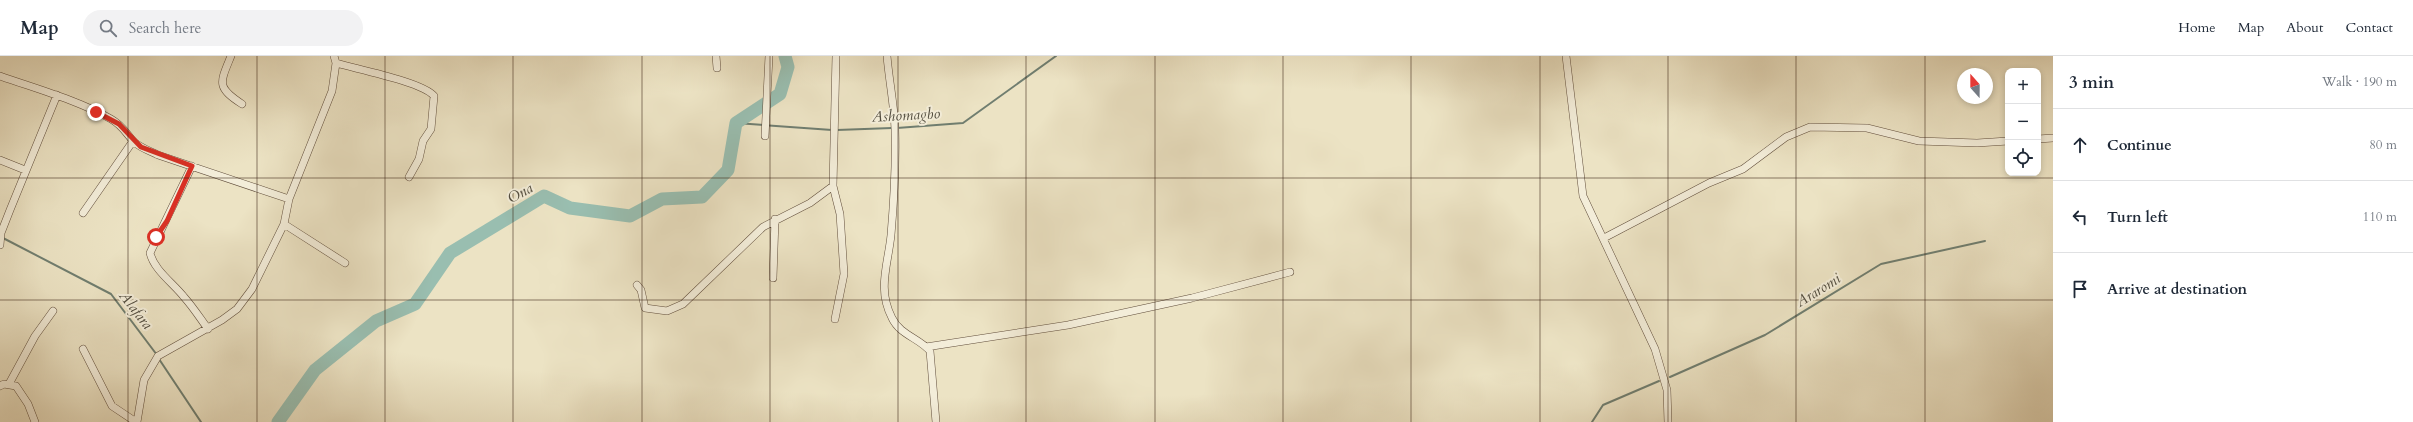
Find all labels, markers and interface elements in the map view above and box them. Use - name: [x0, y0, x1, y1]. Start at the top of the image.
- search box: [83, 10, 363, 46]
- text: Map: [20, 15, 59, 41]
- icon: search: [97, 17, 119, 39]
- text: Search here: [129, 18, 201, 38]
- text: Home: [2178, 18, 2216, 37]
- text: Map: [2238, 18, 2264, 37]
- text: About: [2286, 18, 2323, 37]
- text: Contact: [2345, 18, 2393, 37]
- north arrow: [1957, 68, 1993, 104]
- map controls: [2005, 68, 2041, 176]
- button: +: [2005, 68, 2041, 104]
- text: 3 min: [2069, 71, 2114, 94]
- text: Walk · 190 m: [2322, 73, 2397, 91]
- route end: [87, 103, 105, 121]
- water label: Ashomagbo: [870, 103, 941, 127]
- button: −: [2005, 104, 2041, 140]
- icon: ahead: [2069, 134, 2091, 156]
- text: Continue: [2107, 135, 2172, 155]
- text: 80 m: [2369, 136, 2397, 154]
- button: locate: [2005, 140, 2041, 176]
- water label: Ona: [504, 178, 536, 208]
- icon: left: [2069, 206, 2091, 228]
- text: Turn left: [2107, 207, 2168, 227]
- text: 110 m: [2363, 208, 2397, 226]
- route start: [147, 228, 165, 246]
- water label: Araromi: [1791, 268, 1845, 312]
- icon: arrive: [2069, 278, 2091, 300]
- text: Arrive at destination: [2107, 279, 2247, 299]
- water label: Alafara: [114, 286, 158, 334]

